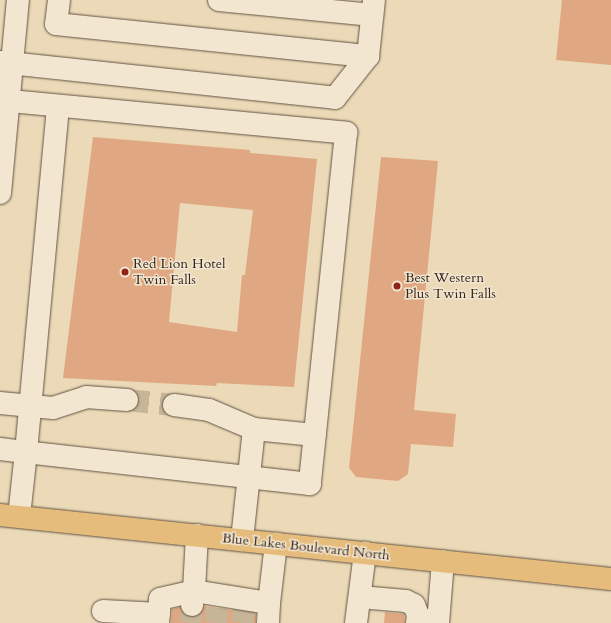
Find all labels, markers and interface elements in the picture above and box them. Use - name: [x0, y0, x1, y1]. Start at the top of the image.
- place label: Red Lion Hotel Twin Falls: [133, 256, 226, 288]
- marker: Red Lion Hotel Twin Falls: [120, 267, 130, 277]
- place label: Best Western Plus Twin Falls: [405, 270, 496, 302]
- marker: Best Western Plus Twin Falls: [392, 281, 402, 291]
- street label: Blue Lakes Boulevard North: [221, 530, 391, 564]

